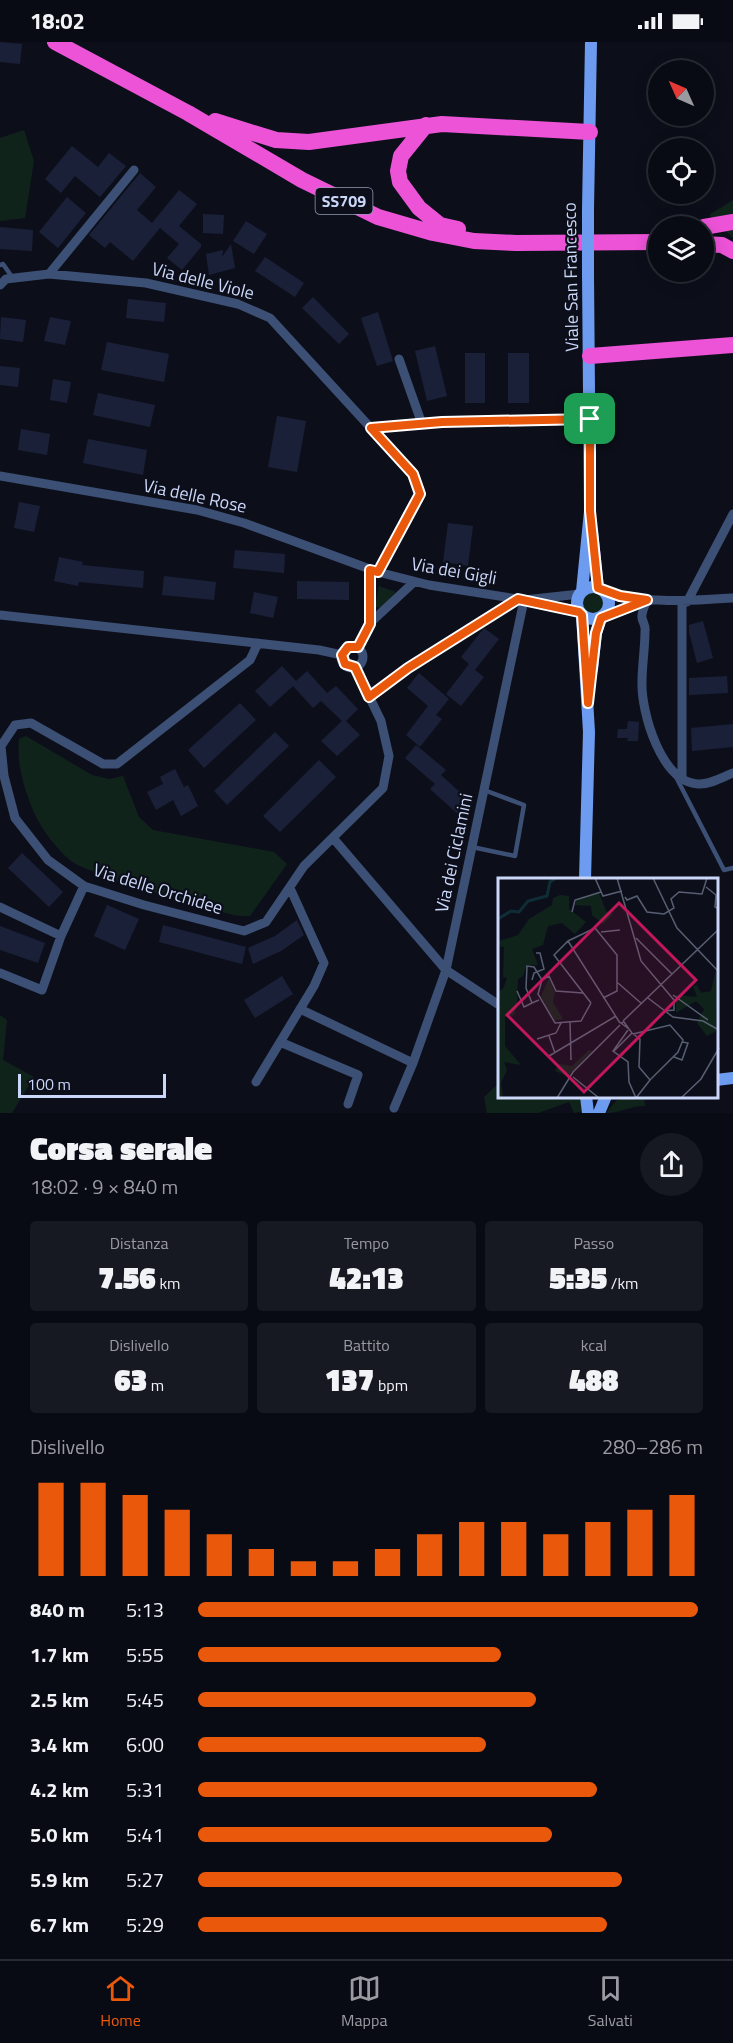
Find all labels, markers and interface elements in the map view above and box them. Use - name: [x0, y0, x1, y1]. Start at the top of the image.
- text: 18:02: [30, 4, 85, 38]
- north arrow: [648, 60, 714, 126]
- map controls: [648, 60, 714, 282]
- button: locate: [648, 138, 714, 204]
- road number: SS709: [316, 188, 372, 214]
- street label: Viale San Francesco: [556, 202, 585, 352]
- button: layers: [648, 216, 714, 282]
- street label: Via delle Viole: [149, 255, 257, 306]
- pin: [564, 393, 615, 444]
- icon: arrive: [573, 402, 606, 435]
- street label: Via delle Rose: [141, 471, 249, 520]
- street label: Via dei Gigli: [409, 550, 499, 591]
- street label: Via dei Ciclamini: [428, 791, 479, 915]
- street label: Via delle Orchidee: [90, 856, 226, 921]
- inset map: [498, 878, 718, 1098]
- scale bar: [18, 1071, 166, 1098]
- text: 100 m: [27, 1072, 71, 1096]
- text: Corsa serale: [30, 1123, 212, 1173]
- button: share: [640, 1133, 703, 1196]
- text: 18:02 · 9 × 840 m: [30, 1171, 178, 1202]
- text: Distanza: [110, 1231, 169, 1255]
- text: Tempo: [344, 1231, 389, 1255]
- text: Passo: [573, 1231, 614, 1255]
- text: 7.56: [98, 1255, 156, 1301]
- text: 42:13: [329, 1255, 404, 1301]
- text: 5:35: [549, 1255, 607, 1301]
- text: km: [156, 1271, 180, 1295]
- text: /km: [607, 1271, 638, 1295]
- text: Dislivello: [109, 1333, 169, 1357]
- text: Battito: [343, 1333, 390, 1357]
- text: kcal: [581, 1333, 607, 1357]
- text: 63: [114, 1357, 147, 1403]
- text: 137: [325, 1357, 374, 1403]
- text: 488: [569, 1357, 619, 1403]
- text: m: [147, 1373, 164, 1397]
- text: bpm: [374, 1373, 408, 1397]
- text: Dislivello: [30, 1431, 105, 1462]
- text: 280–286 m: [602, 1431, 703, 1462]
- text: 840 m: [30, 1594, 85, 1625]
- text: 5:13: [126, 1594, 164, 1625]
- text: 1.7 km: [30, 1639, 89, 1670]
- text: 5:55: [126, 1639, 164, 1670]
- text: 2.5 km: [30, 1684, 89, 1715]
- text: 5:45: [126, 1684, 164, 1715]
- text: 3.4 km: [30, 1729, 89, 1760]
- text: 6:00: [126, 1729, 164, 1760]
- text: 4.2 km: [30, 1774, 89, 1805]
- text: 5:31: [126, 1774, 164, 1805]
- text: 5.0 km: [30, 1819, 89, 1850]
- text: 5:41: [126, 1819, 164, 1850]
- text: 5.9 km: [30, 1864, 89, 1895]
- text: 5:27: [126, 1864, 164, 1895]
- text: 6.7 km: [30, 1909, 89, 1940]
- text: 5:29: [126, 1909, 164, 1940]
- tab: Home: [100, 1972, 141, 2032]
- tab: Mappa: [341, 1972, 387, 2032]
- tab: Salvati: [588, 1972, 633, 2032]

